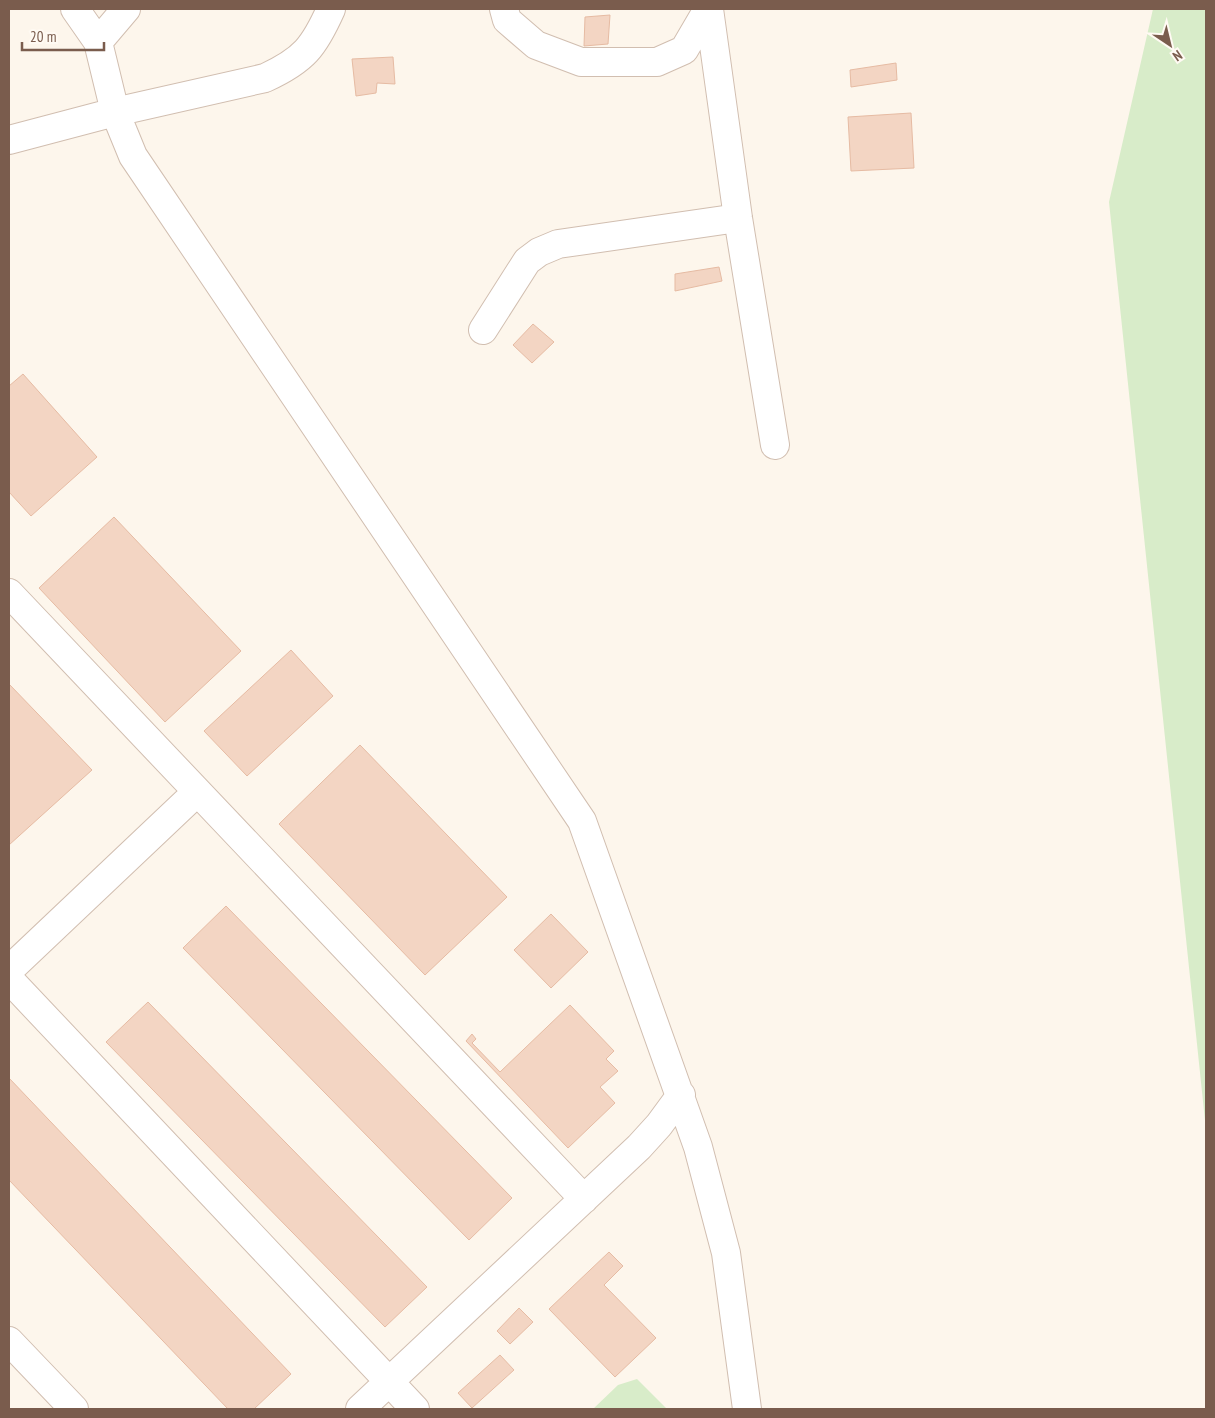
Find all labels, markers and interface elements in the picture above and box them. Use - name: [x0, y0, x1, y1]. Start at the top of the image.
- scale bar: [22, 20, 105, 52]
- north arrow: [1145, 20, 1195, 70]
- text: 20 m: [30, 27, 56, 46]
- text: N: [1169, 46, 1186, 65]

